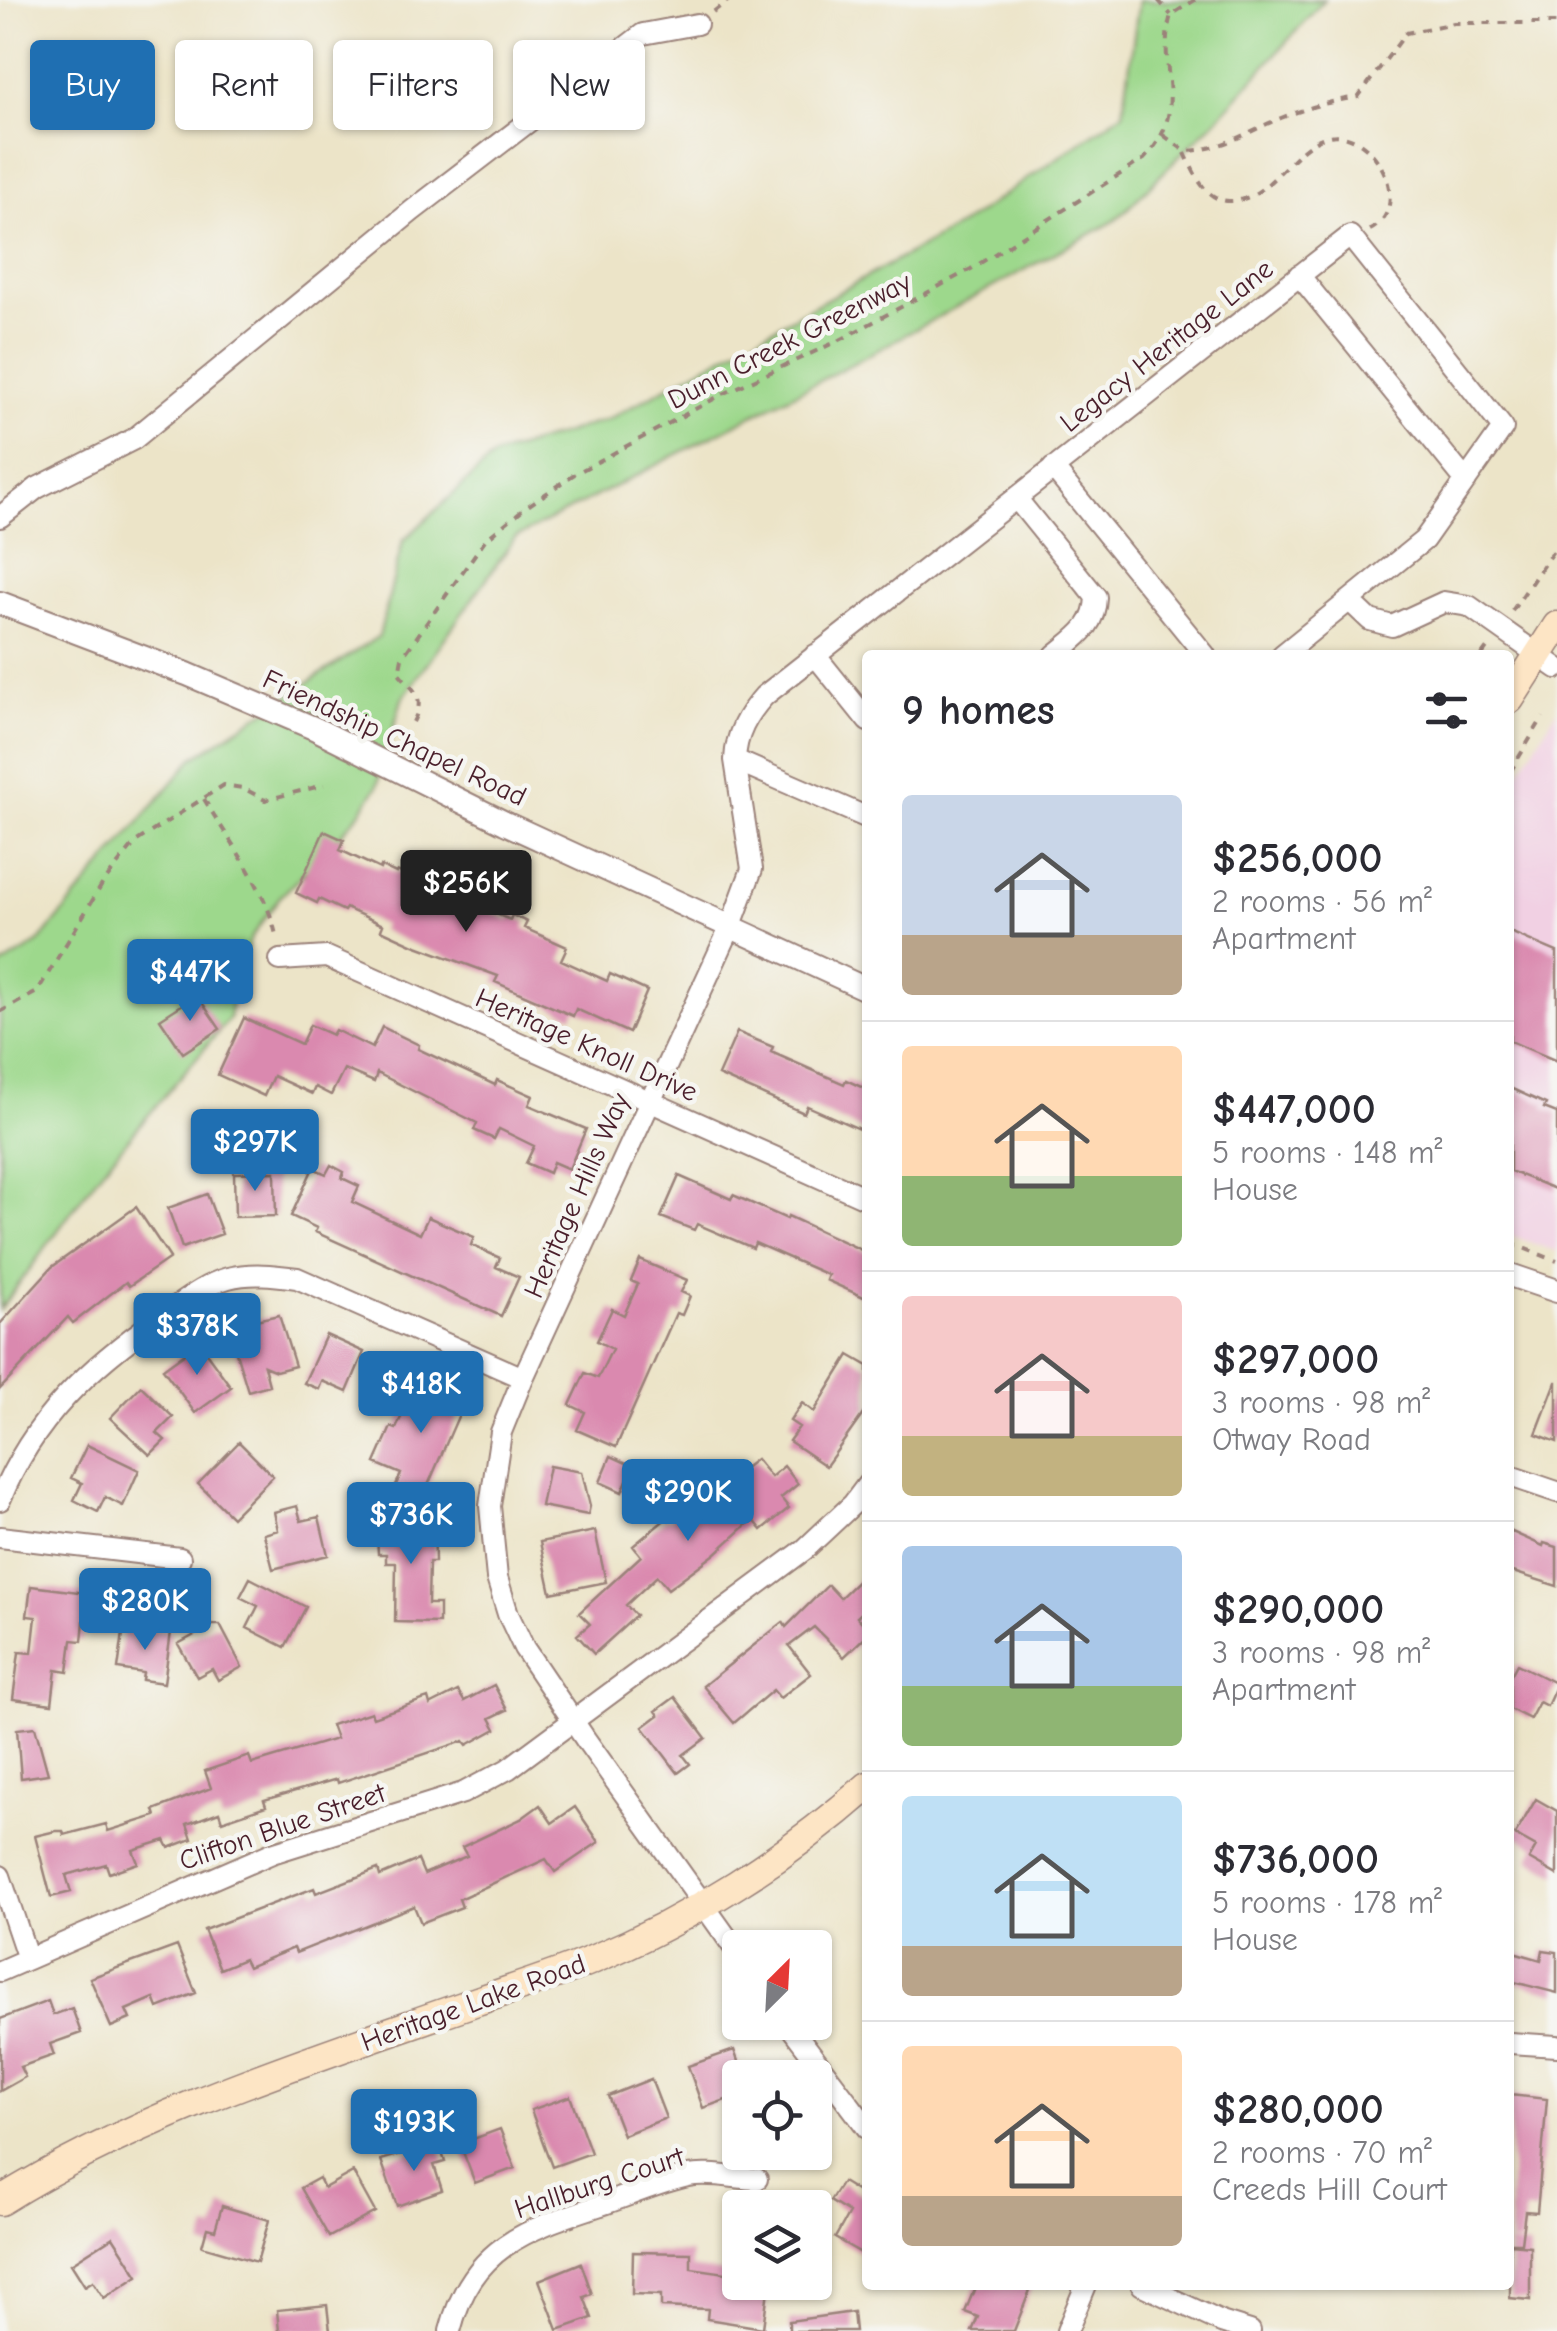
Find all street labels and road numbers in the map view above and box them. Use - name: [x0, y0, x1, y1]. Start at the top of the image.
- street label: Legacy Heritage Lane: [1054, 253, 1279, 439]
- street label: Dunn Creek Greenway: [663, 266, 917, 416]
- street label: Friendship Chapel Road: [258, 663, 531, 813]
- street label: Heritage Knoll Drive: [471, 982, 702, 1108]
- street label: Heritage Hills Way: [517, 1088, 637, 1303]
- street label: Clifton Blue Street: [175, 1776, 390, 1877]
- street label: Heritage Lake Road: [357, 1947, 590, 2058]
- street label: Hallburg Court: [511, 2140, 689, 2225]

